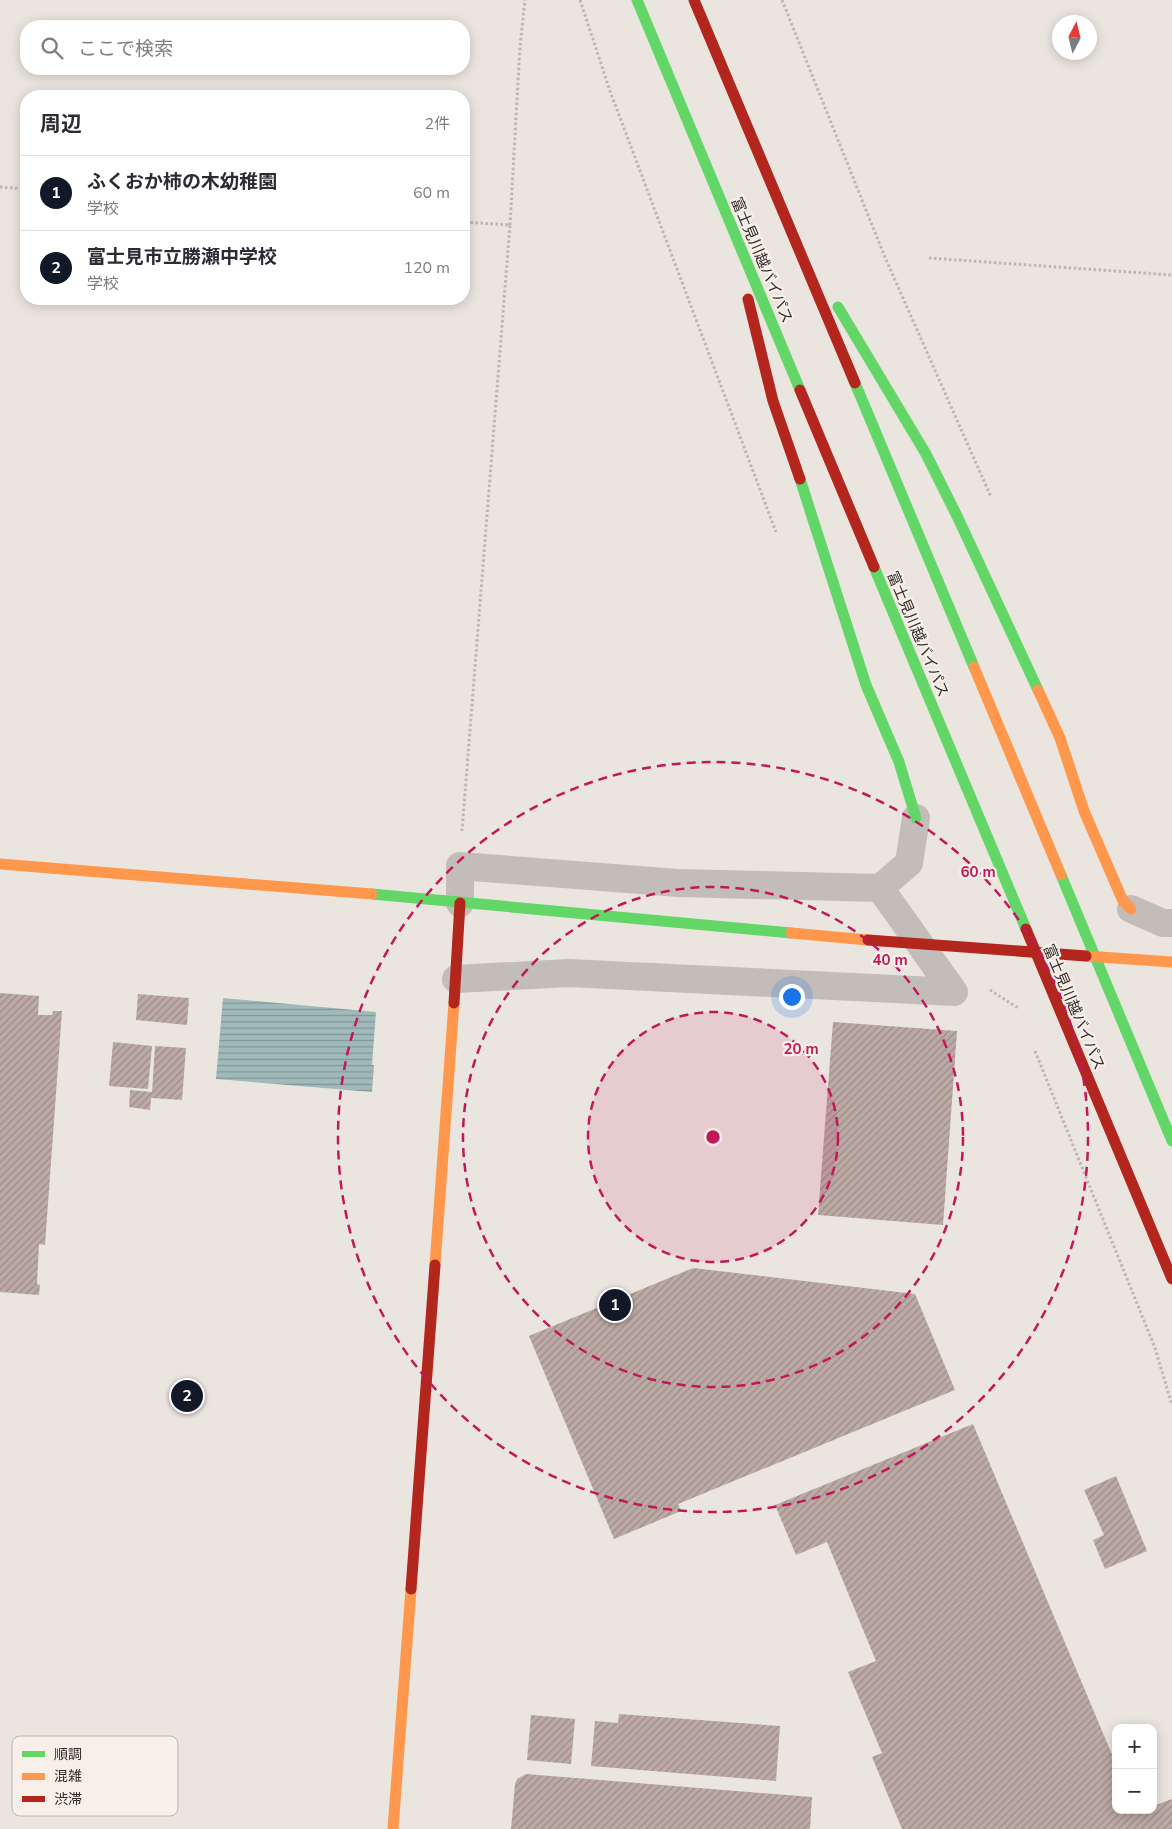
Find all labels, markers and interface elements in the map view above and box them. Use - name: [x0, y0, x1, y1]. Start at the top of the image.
- north arrow: [1052, 15, 1097, 60]
- search box: [20, 20, 470, 75]
- icon: search: [38, 34, 66, 62]
- text: ここで検索: [78, 36, 173, 62]
- text: 周辺: [40, 110, 82, 138]
- text: 2件: [424, 113, 450, 135]
- text: ふくおか柿の木幼稚園: [87, 169, 277, 195]
- text: 1: [51, 182, 61, 204]
- text: 60 m: [413, 182, 450, 204]
- street label: 富士見川越バイパス: [726, 194, 798, 326]
- text: 学校: [87, 198, 119, 220]
- text: 富士見市立勝瀬中学校: [87, 244, 277, 270]
- text: 2: [51, 257, 61, 279]
- text: 120 m: [403, 257, 450, 279]
- text: 学校: [87, 273, 119, 295]
- street label: 富士見川越バイパス: [882, 568, 954, 700]
- text: 60 m: [960, 862, 996, 882]
- street label: 富士見川越バイパス: [1038, 941, 1110, 1073]
- text: 40 m: [872, 950, 908, 970]
- your location: [779, 984, 805, 1010]
- text: 20 m: [783, 1039, 819, 1059]
- centre of rings: [704, 1128, 722, 1146]
- pin: 1: [599, 1286, 631, 1324]
- pin: 2: [171, 1377, 203, 1415]
- map controls: [1112, 1724, 1157, 1814]
- button: +: [1112, 1724, 1157, 1769]
- legend: [12, 1736, 178, 1816]
- text: 順調: [54, 1745, 82, 1764]
- text: 混雑: [54, 1767, 82, 1786]
- button: −: [1112, 1769, 1157, 1814]
- text: 渋滞: [54, 1790, 82, 1809]

